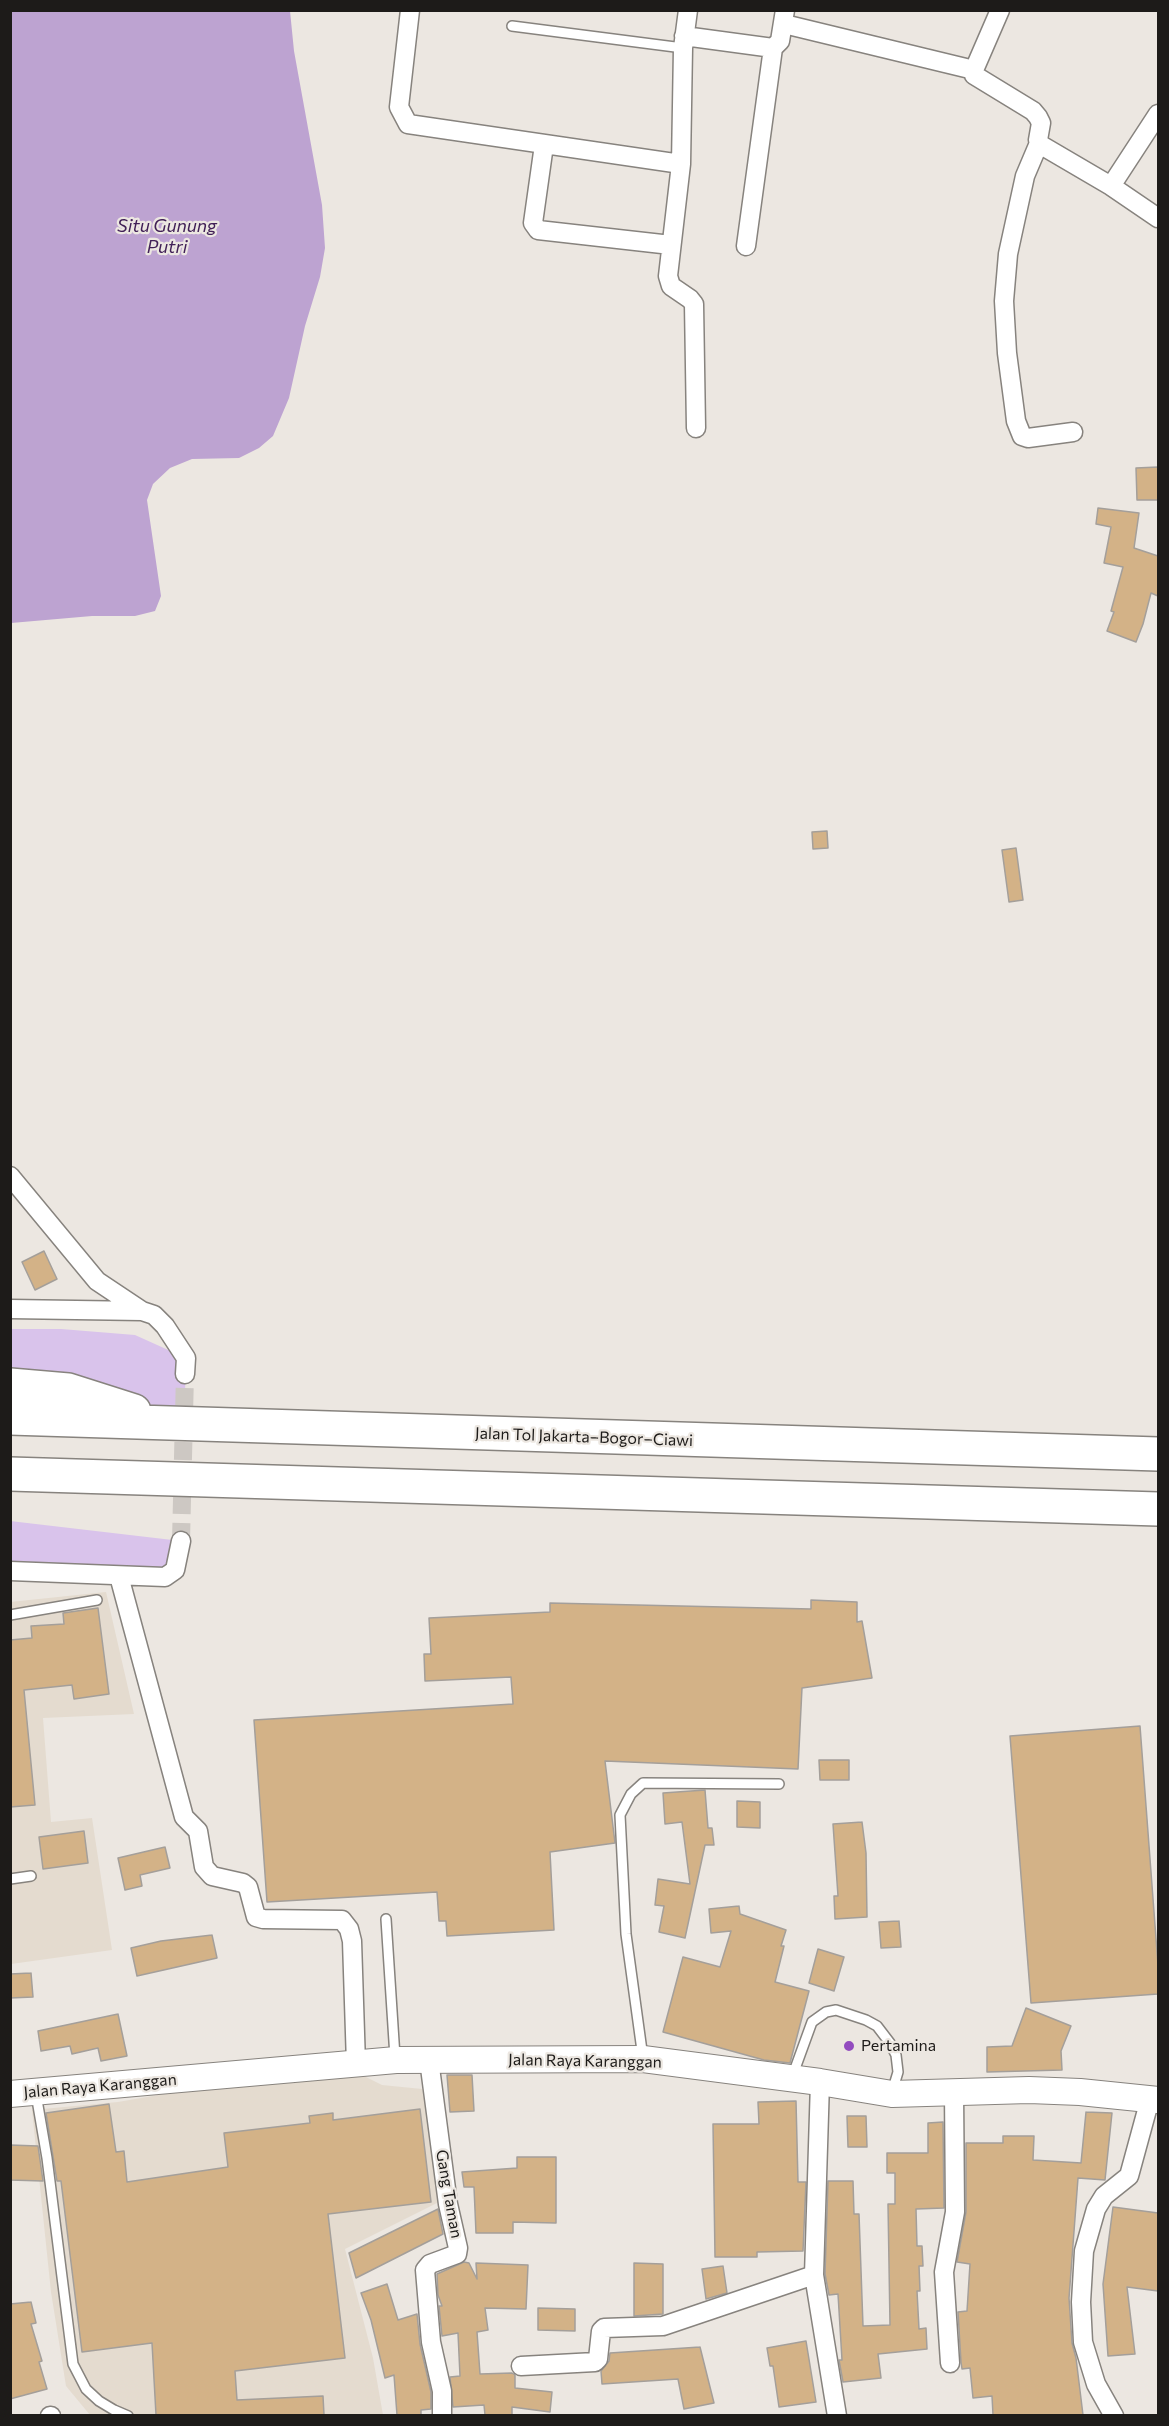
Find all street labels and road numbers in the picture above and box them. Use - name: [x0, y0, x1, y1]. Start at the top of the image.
- street label: Jalan Tol Jakarta–Bogor–Ciawi: [475, 1424, 693, 1450]
- street label: Jalan Raya Karanggan: [508, 2050, 662, 2072]
- street label: Jalan Raya Karanggan: [23, 2070, 177, 2102]
- street label: Gang Taman: [432, 2148, 466, 2240]

